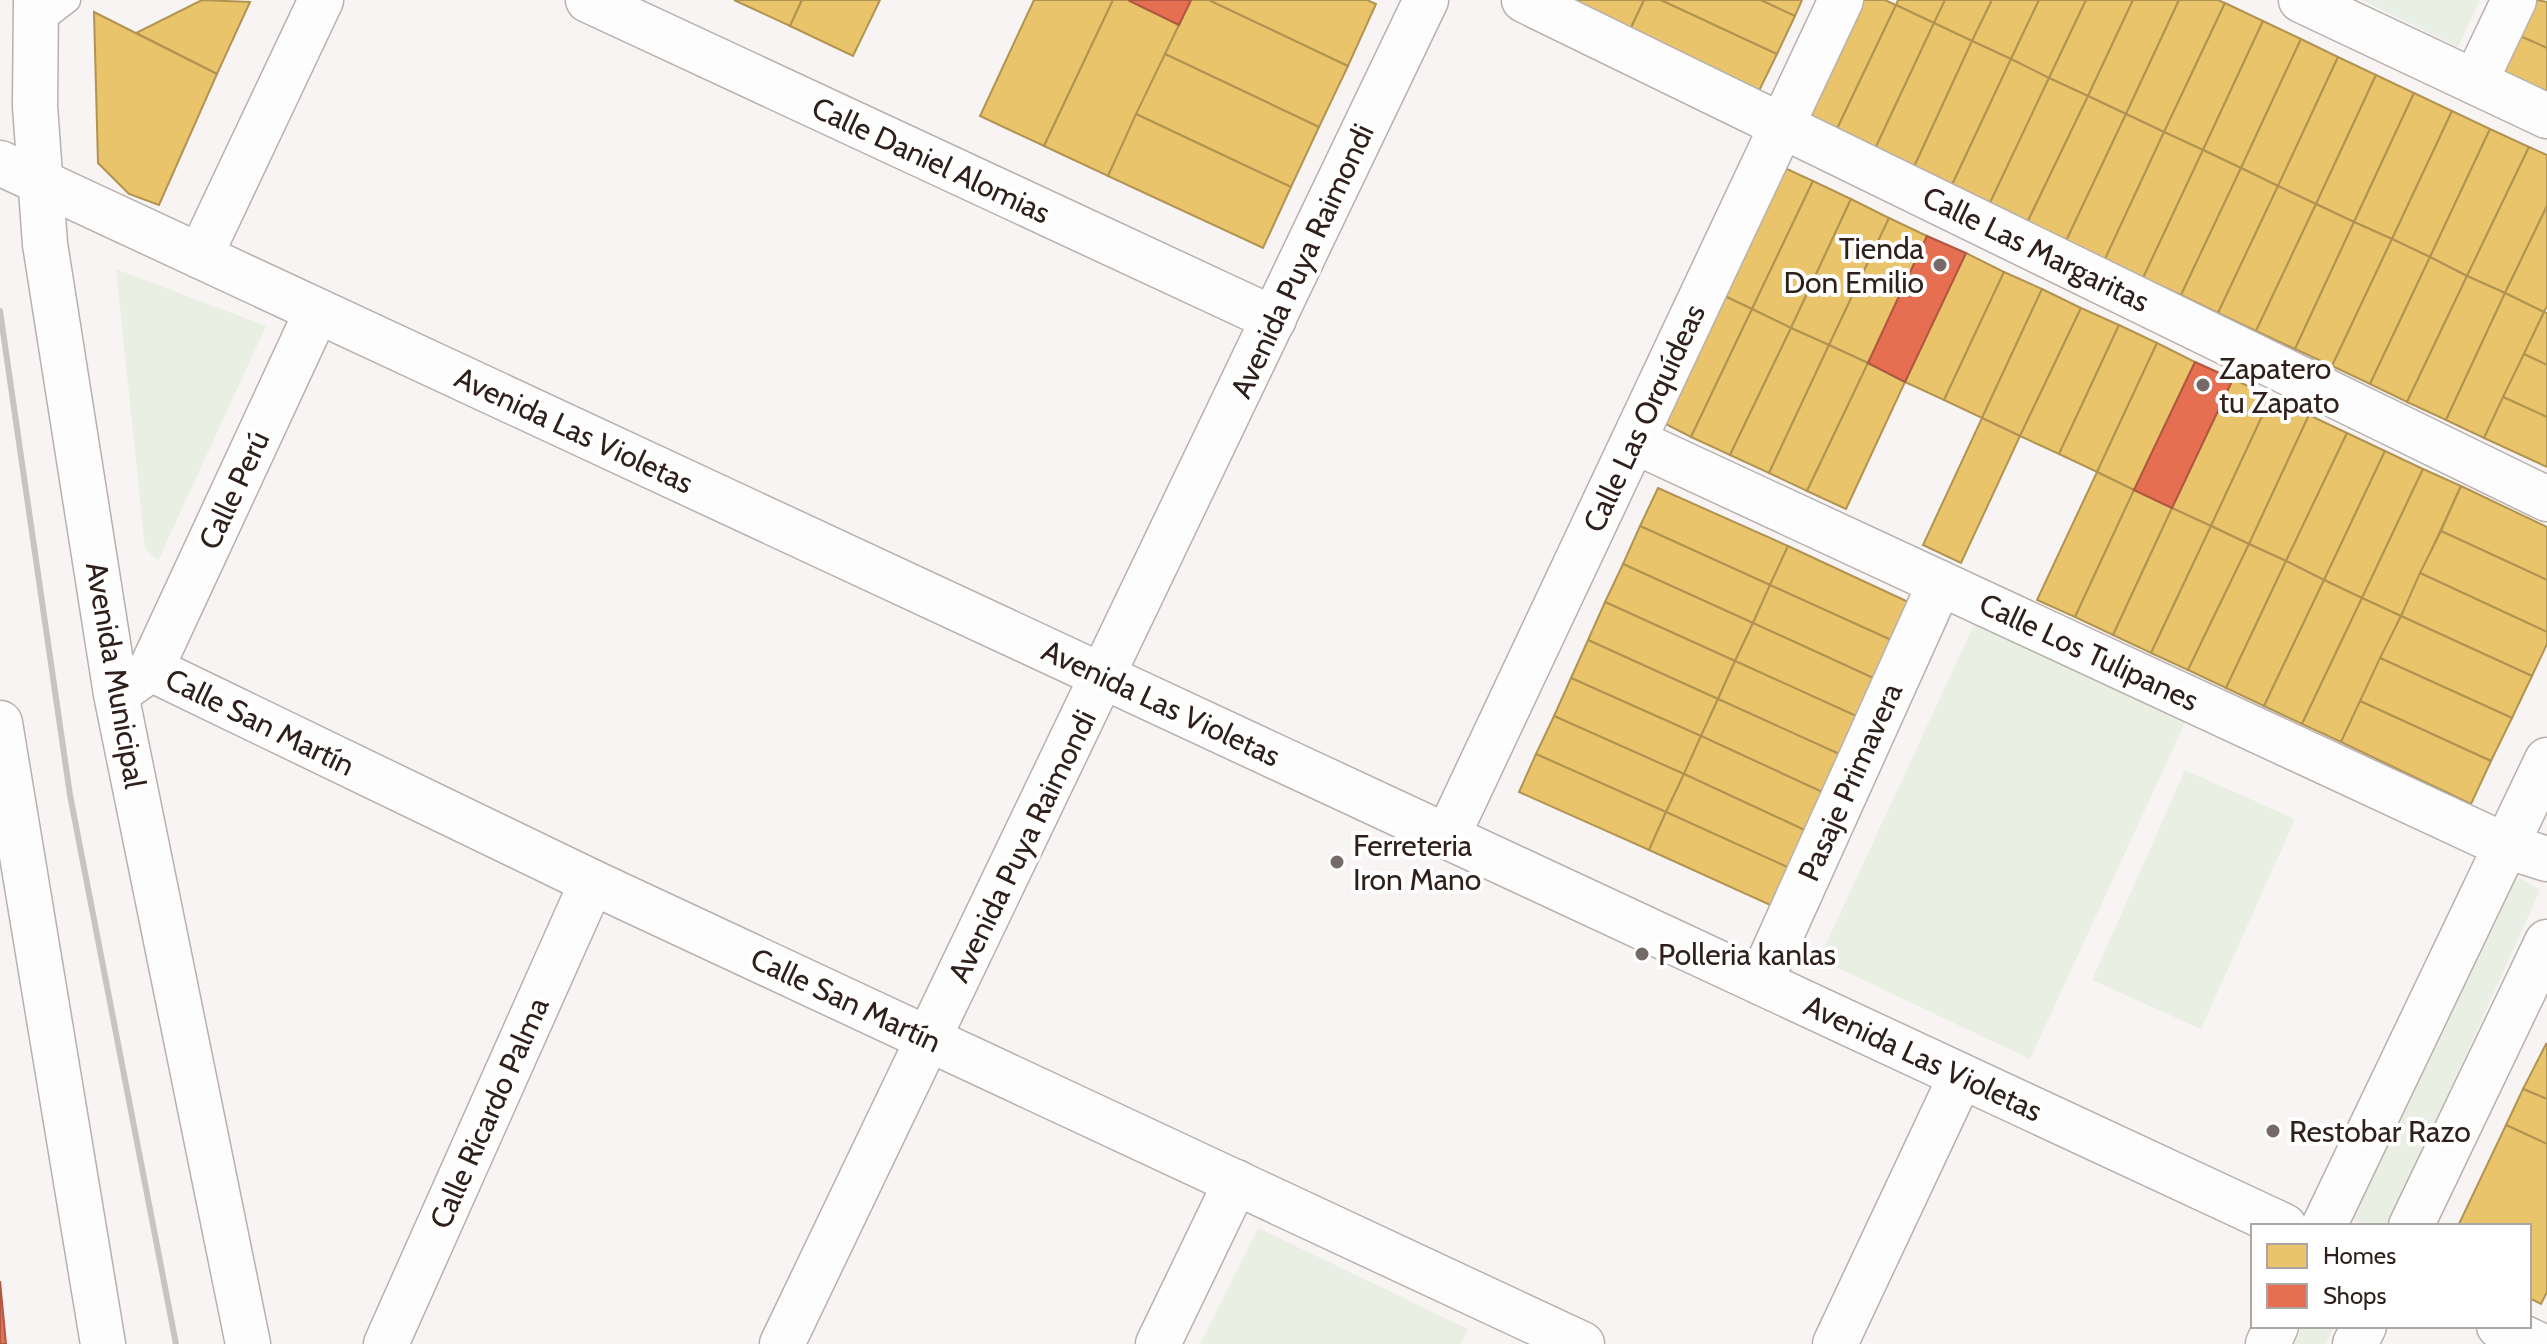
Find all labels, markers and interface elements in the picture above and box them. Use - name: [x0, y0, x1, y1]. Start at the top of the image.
- street label: Calle Daniel Alomias: [806, 89, 1056, 231]
- street label: Avenida Puya Raimondi: [1222, 118, 1382, 404]
- street label: Calle Las Margaritas: [1917, 178, 2155, 320]
- place label: Tienda Don Emilio: [1783, 230, 1925, 301]
- marker: Tienda Don Emilio: [1931, 256, 1949, 274]
- street label: Calle Las Orquídeas: [1575, 298, 1713, 538]
- place label: Zapatero tu Zapato: [2219, 350, 2339, 421]
- street label: Avenida Las Violetas: [449, 359, 699, 501]
- marker: Zapatero tu Zapato: [2194, 376, 2212, 394]
- street label: Calle Perú: [191, 425, 277, 555]
- street label: Avenida Municipal: [78, 559, 154, 791]
- street label: Calle Los Tulipanes: [1974, 585, 2204, 719]
- street label: Avenida Las Violetas: [1036, 632, 1286, 774]
- street label: Calle San Martín: [159, 660, 361, 784]
- street label: Pasaje Primavera: [1790, 677, 1910, 887]
- street label: Avenida Puya Raimondi: [940, 704, 1104, 988]
- place label: Ferreteria Iron Mano: [1353, 827, 1481, 898]
- marker: Ferreteria Iron Mano: [1328, 853, 1346, 871]
- place label: Polleria kanlas: [1658, 936, 1836, 973]
- street label: Calle San Martín: [745, 940, 947, 1060]
- marker: Polleria kanlas: [1633, 945, 1651, 963]
- street label: Avenida Las Violetas: [1798, 987, 2048, 1129]
- street label: Calle Ricardo Palma: [421, 991, 557, 1234]
- place label: Restobar Razo: [2289, 1113, 2471, 1150]
- marker: Restobar Razo: [2264, 1122, 2282, 1140]
- legend: [2251, 1224, 2531, 1328]
- text: Homes: [2323, 1241, 2396, 1270]
- text: Shops: [2323, 1281, 2386, 1310]

